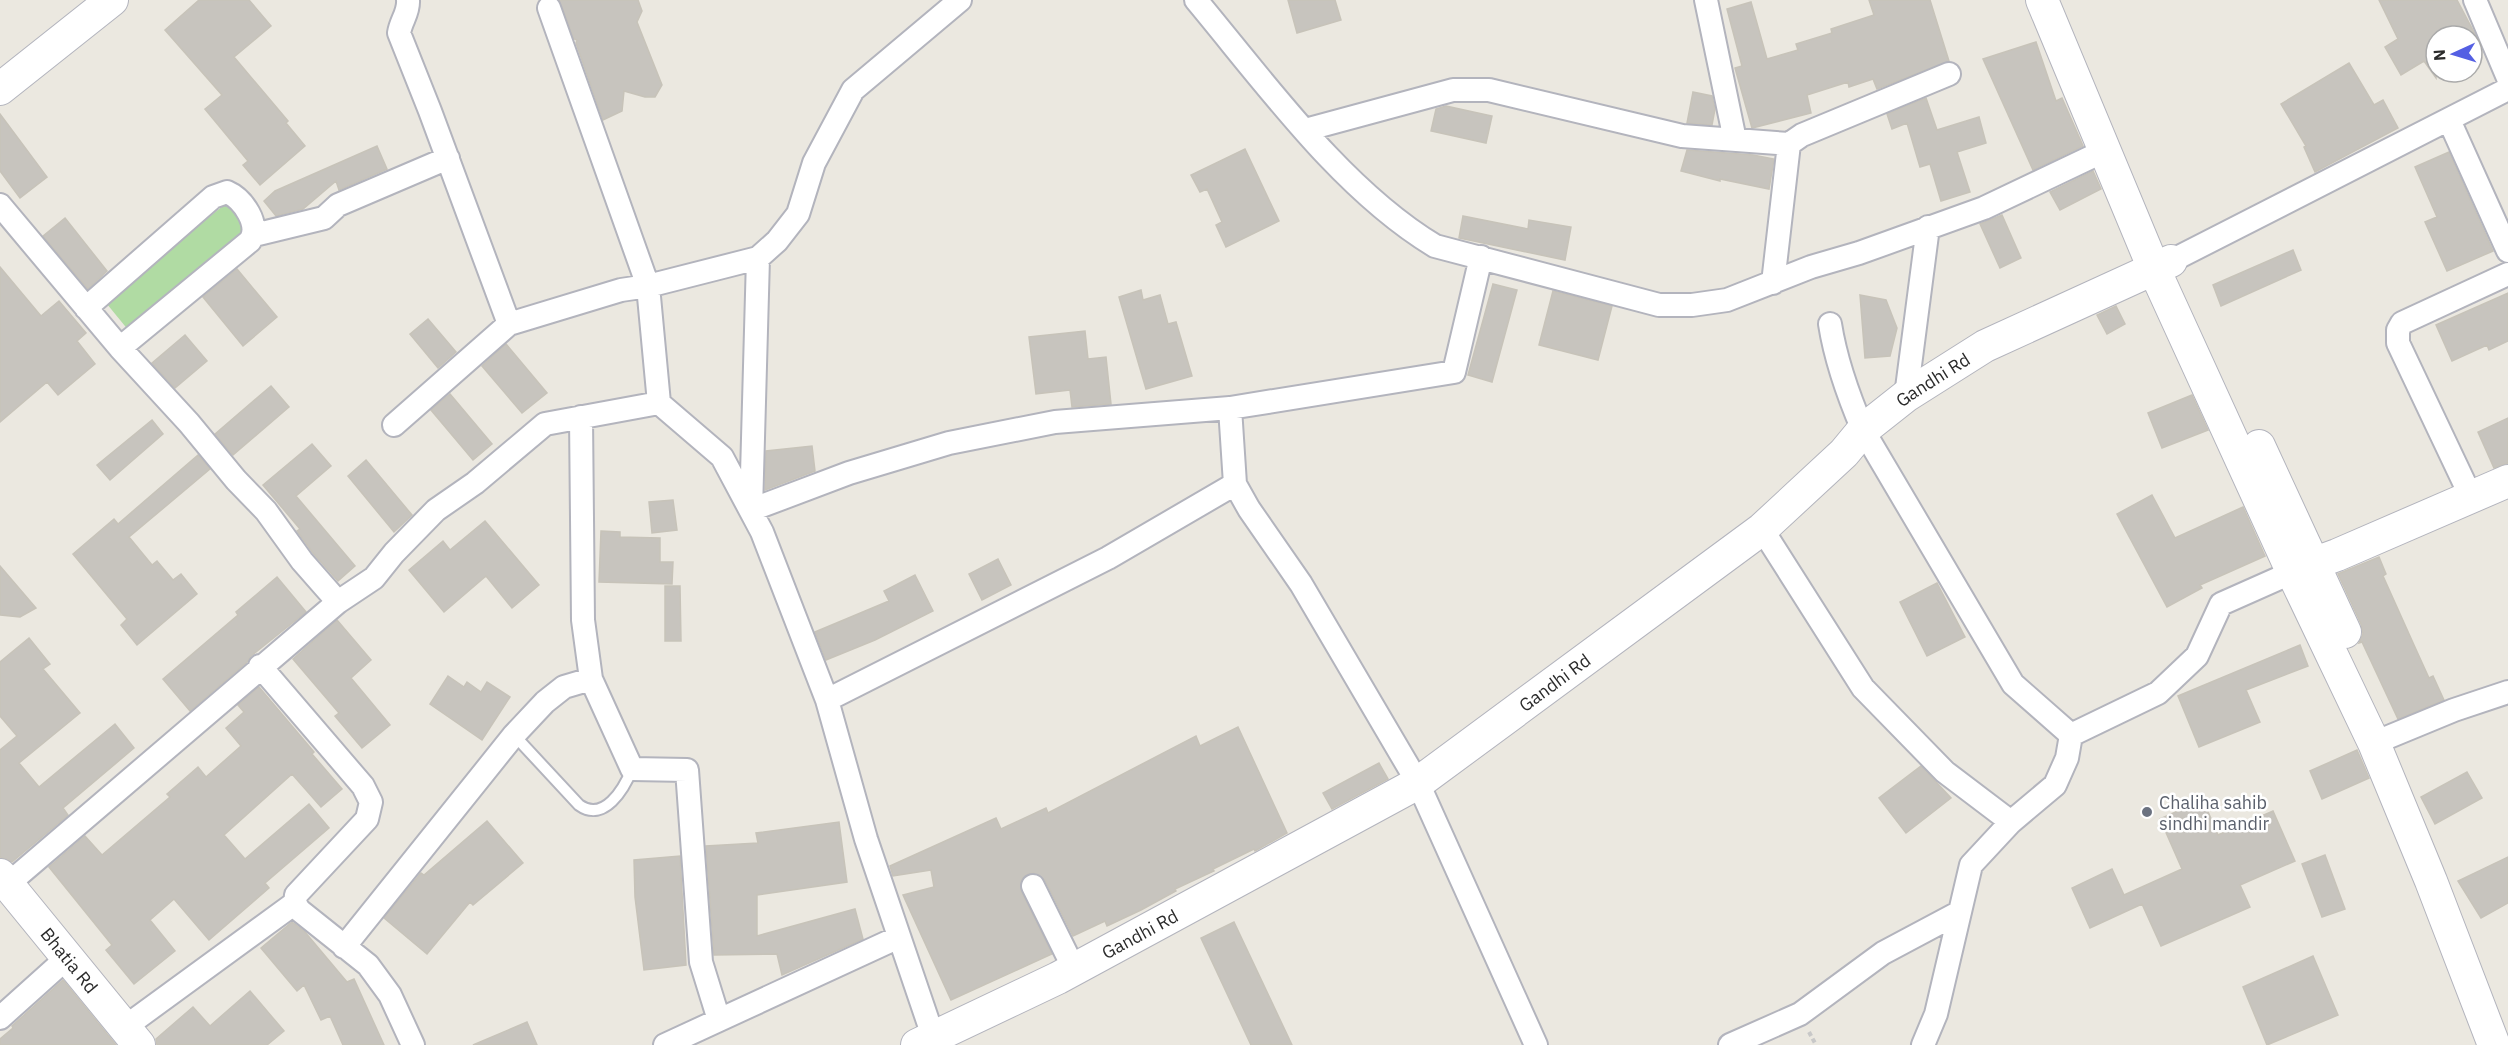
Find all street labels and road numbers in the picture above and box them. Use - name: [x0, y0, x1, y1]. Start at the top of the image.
- street label: Gandhi Rd: [1891, 347, 1974, 411]
- street label: Gandhi Rd: [1514, 648, 1595, 716]
- street label: Gandhi Rd: [1097, 904, 1182, 964]
- street label: Bhatia Rd: [36, 923, 103, 998]

